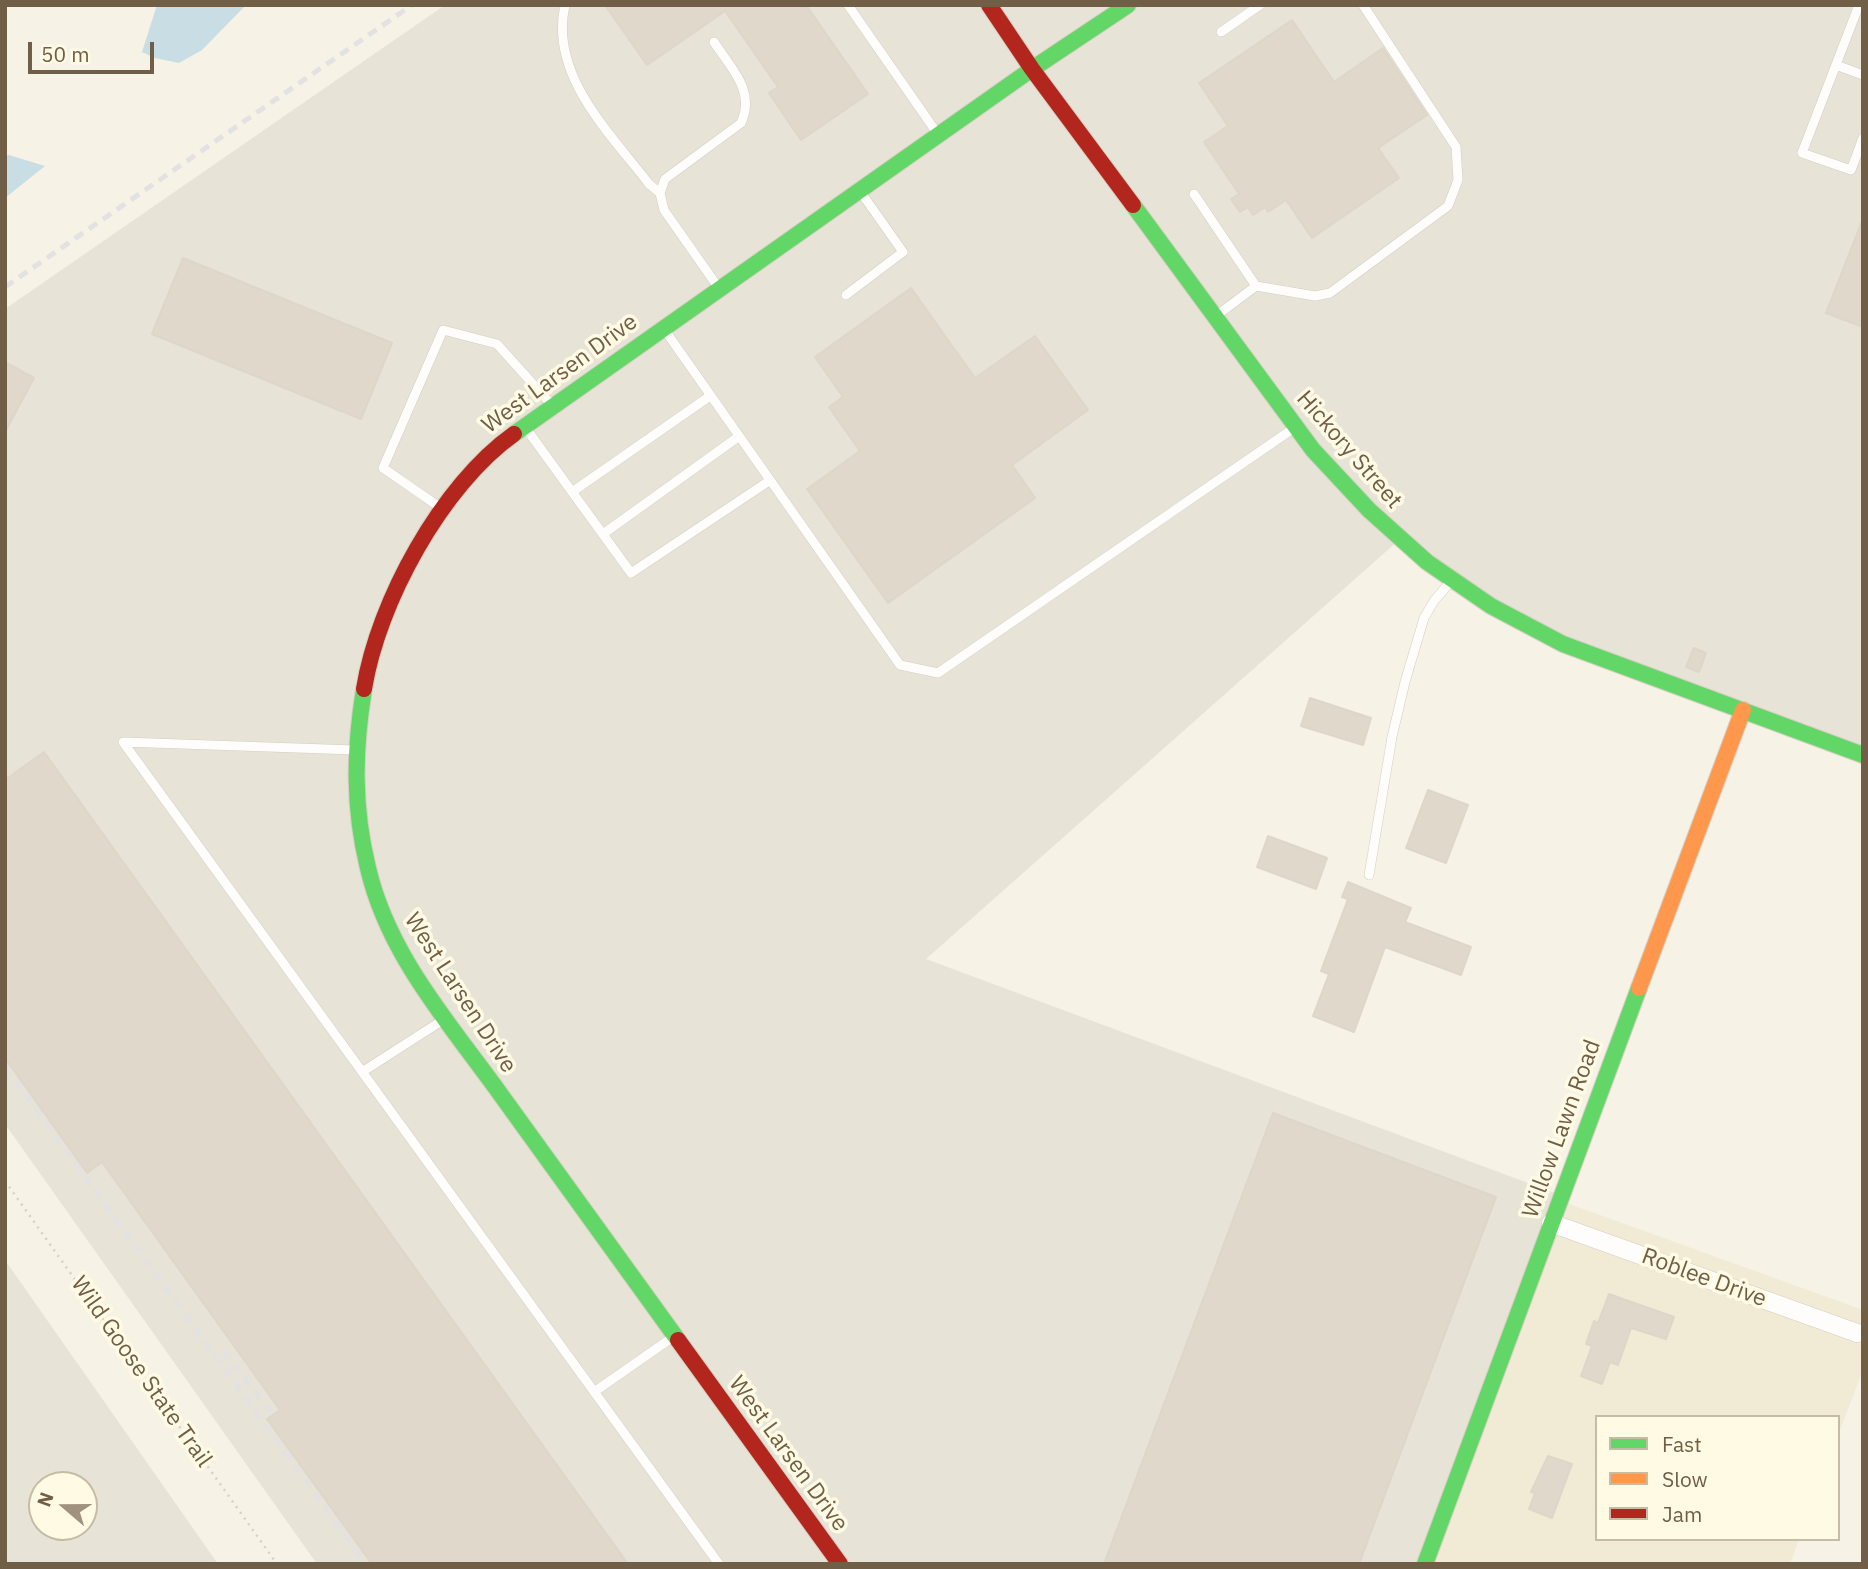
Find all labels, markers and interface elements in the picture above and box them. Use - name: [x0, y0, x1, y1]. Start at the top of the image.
- scale bar: [32, 28, 158, 72]
- text: 50 m: [41, 40, 90, 68]
- street label: West Larsen Drive: [477, 308, 643, 440]
- street label: Hickory Street: [1290, 386, 1408, 514]
- street label: West Larsen Drive: [398, 908, 522, 1078]
- street label: Willow Lawn Road: [1517, 1036, 1607, 1222]
- street label: Roblee Drive: [1638, 1243, 1770, 1313]
- street label: Wild Goose State Trail: [65, 1271, 217, 1473]
- street label: West Larsen Drive: [722, 1371, 854, 1537]
- legend: [1595, 1415, 1840, 1541]
- text: Fast: [1662, 1430, 1702, 1458]
- text: Slow: [1662, 1465, 1708, 1493]
- north arrow: [28, 1471, 98, 1541]
- text: N: [32, 1489, 59, 1510]
- text: Jam: [1662, 1500, 1702, 1528]

